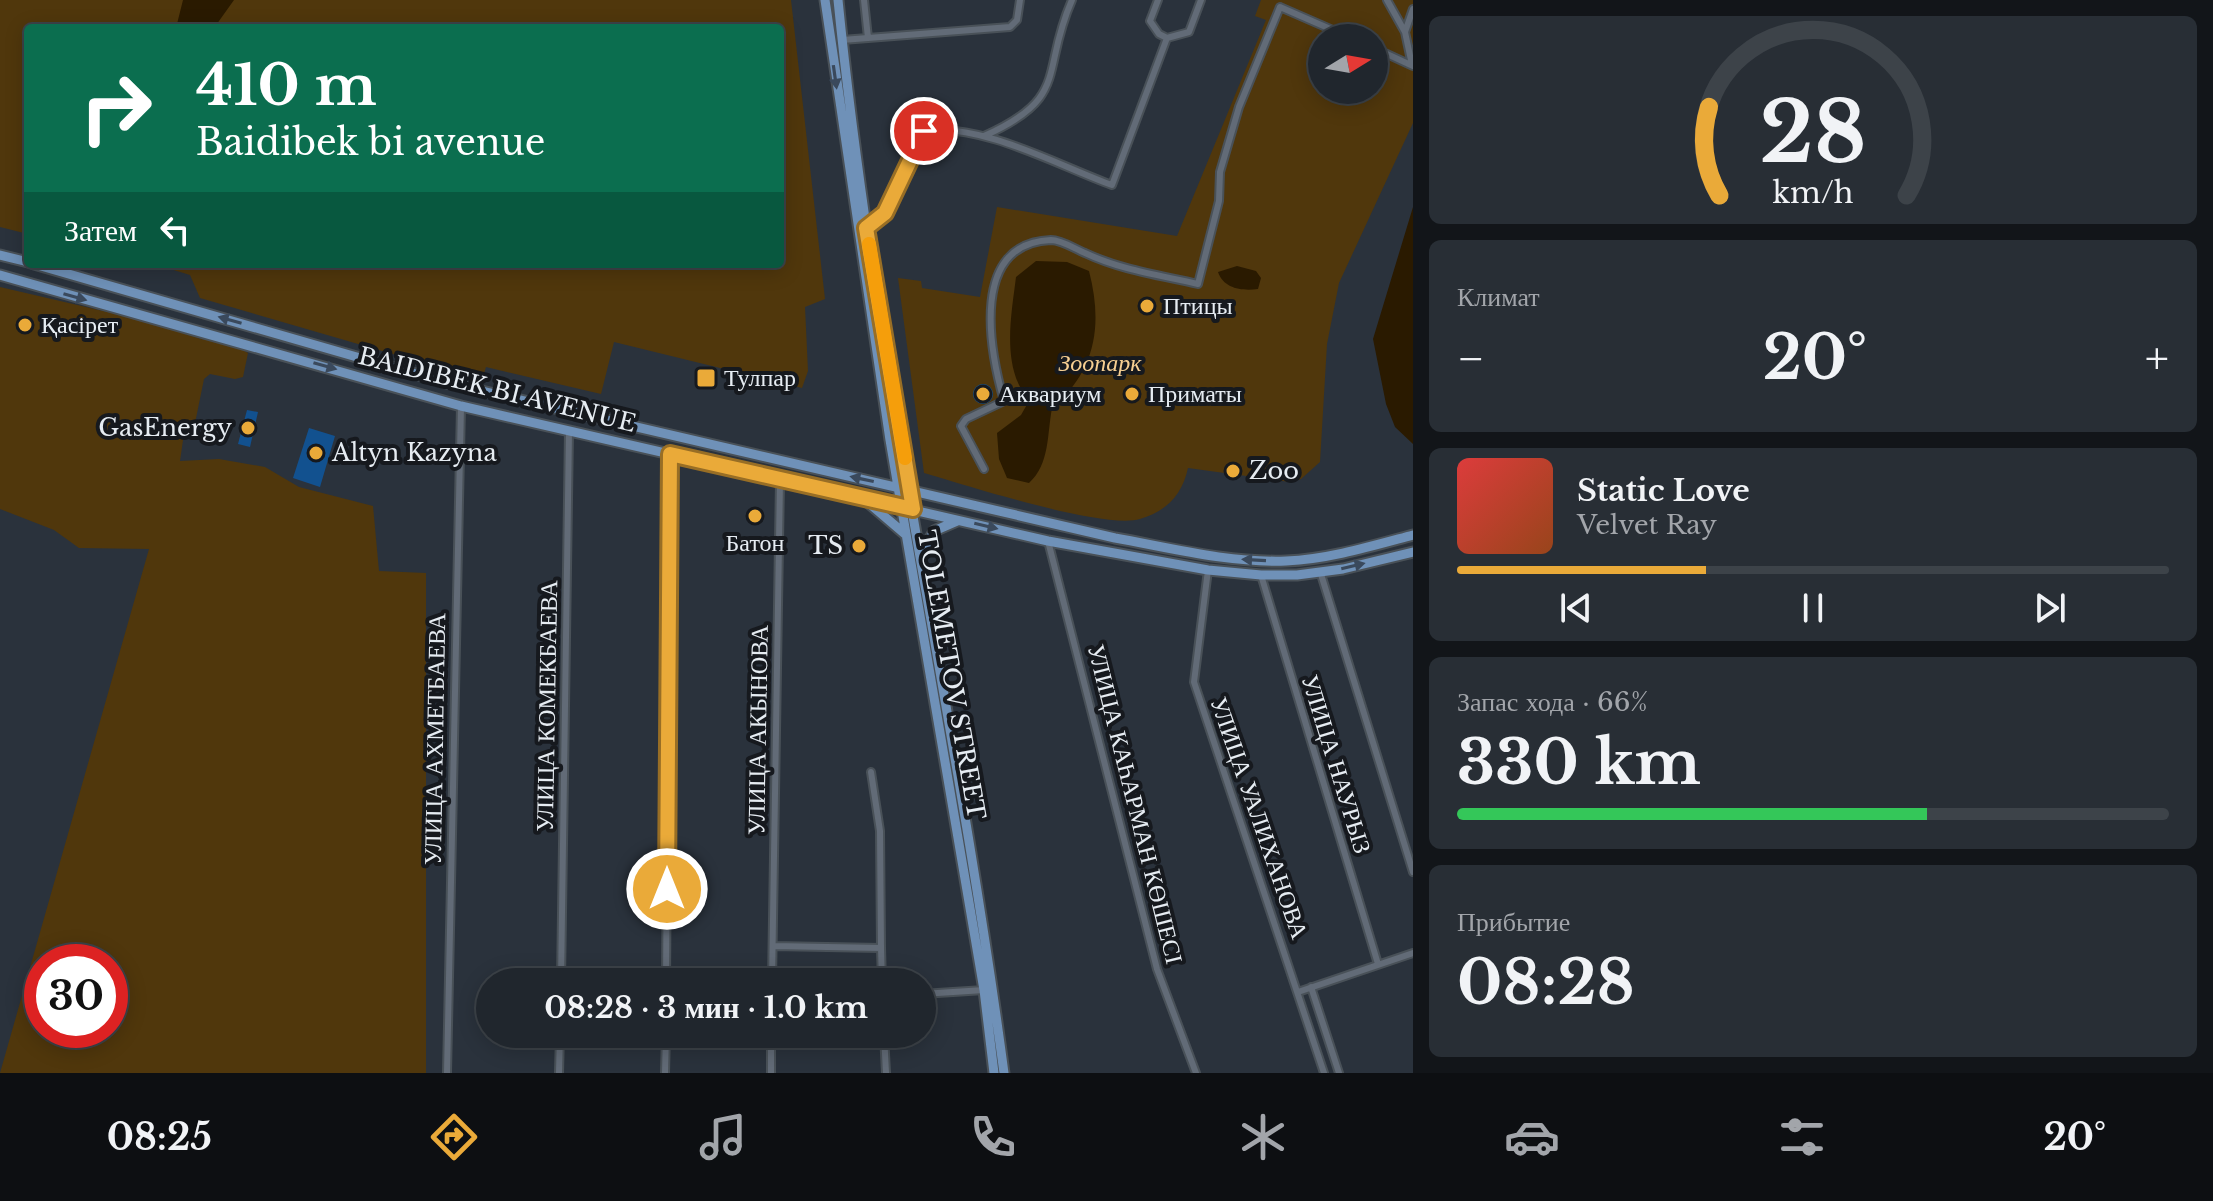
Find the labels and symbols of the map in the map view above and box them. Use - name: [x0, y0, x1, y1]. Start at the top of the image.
- north arrow: [1308, 24, 1388, 104]
- one-way arrow: [829, 65, 842, 90]
- pin: [890, 97, 958, 165]
- one-way arrow: [63, 291, 87, 304]
- place label: Птицы: [1163, 291, 1233, 320]
- marker: Птицы: [1138, 297, 1156, 315]
- place label: Қасірет: [41, 310, 119, 339]
- one-way arrow: [218, 313, 242, 326]
- marker: Қасірет: [16, 316, 34, 334]
- street label: BAIDIBEK BI AVENUE: [355, 341, 639, 438]
- park label: Зоопарк: [1058, 348, 1142, 377]
- one-way arrow: [314, 360, 338, 373]
- place label: Тулпар: [724, 363, 796, 392]
- marker: Тулпар: [695, 367, 717, 389]
- place label: Аквариум: [999, 379, 1101, 408]
- place label: Приматы: [1148, 379, 1242, 408]
- marker: Аквариум: [974, 385, 992, 403]
- marker: Приматы: [1123, 385, 1141, 403]
- place label: GasEnergy: [98, 413, 233, 442]
- marker: GasEnergy: [239, 419, 257, 437]
- place label: Altyn Kazyna: [331, 438, 497, 467]
- marker: Altyn Kazyna: [307, 444, 325, 462]
- place label: Zoo: [1249, 456, 1299, 485]
- marker: Zoo: [1224, 462, 1242, 480]
- one-way arrow: [850, 472, 875, 485]
- marker: Батон: [746, 507, 764, 525]
- one-way arrow: [974, 521, 999, 533]
- place label: Батон: [726, 528, 785, 557]
- street label: TOLEMETOV STREET: [912, 528, 991, 822]
- place label: TS: [808, 531, 843, 560]
- marker: TS: [850, 537, 868, 555]
- one-way arrow: [1241, 553, 1266, 566]
- one-way arrow: [1340, 559, 1365, 572]
- street label: УЛИЦА КОМЕКБАЕВА: [530, 579, 563, 832]
- street label: УЛИЦА АХМЕТБАЕВА: [418, 612, 451, 865]
- street label: УЛИЦА АКЫНОВА: [741, 624, 774, 835]
- street label: УЛИЦА КАҺАРМАН КӨШЕСІ: [1082, 641, 1189, 967]
- street label: УЛИЦА НАУРЫЗ: [1296, 671, 1377, 857]
- street label: УЛИЦА УАЛИХАНОВА: [1204, 693, 1315, 943]
- position arrow: [625, 847, 709, 931]
- speed limit sign: 30: [24, 944, 128, 1048]

